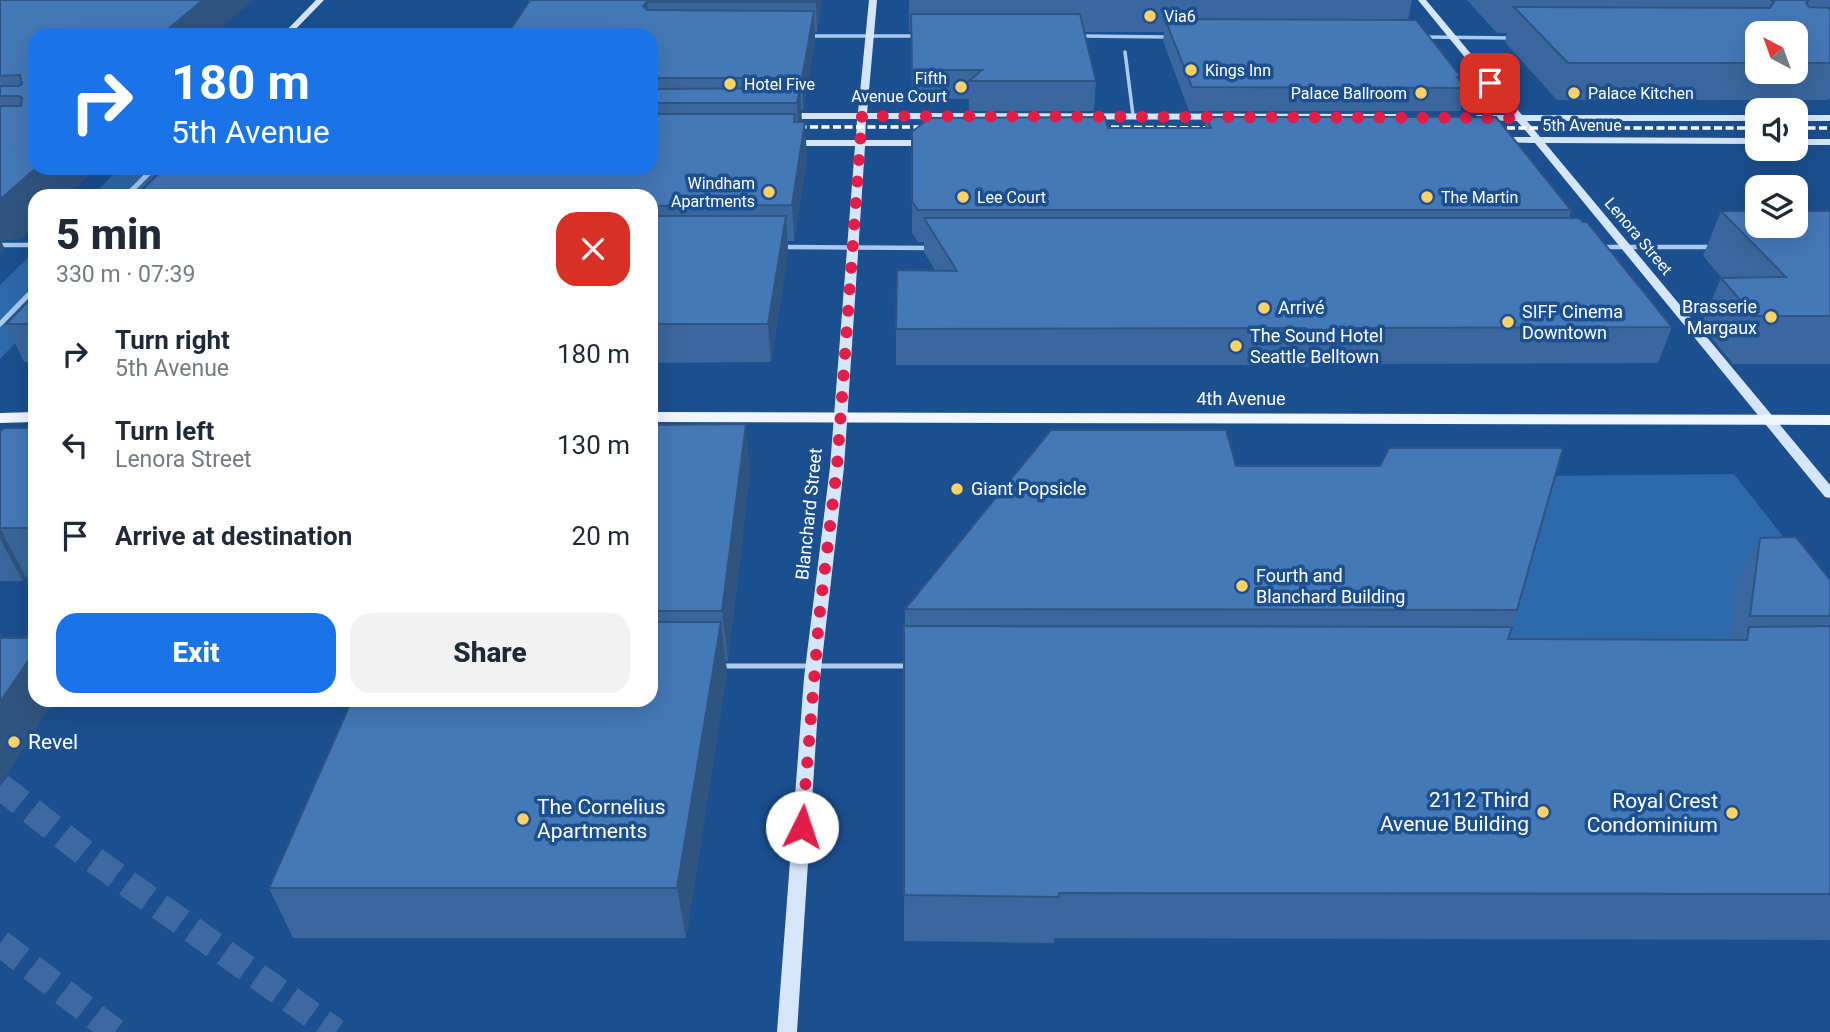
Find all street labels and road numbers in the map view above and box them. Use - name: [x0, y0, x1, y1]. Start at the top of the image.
- street label: 5th Avenue: [1542, 116, 1622, 135]
- street label: Lenora Street: [1601, 194, 1676, 279]
- street label: 4th Avenue: [1196, 388, 1286, 409]
- street label: Blanchard Street: [791, 447, 826, 581]

